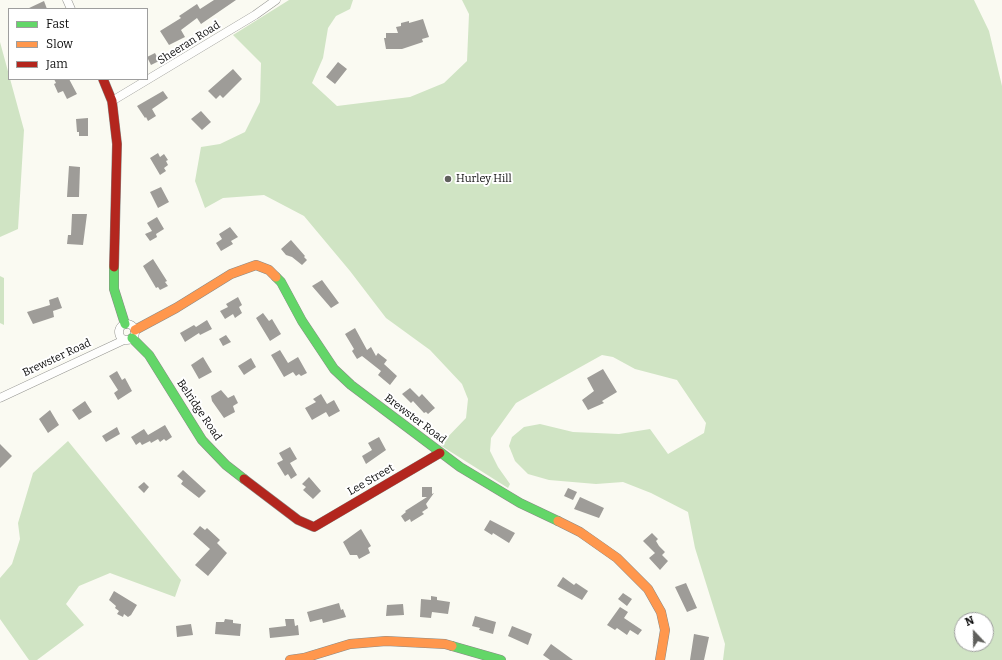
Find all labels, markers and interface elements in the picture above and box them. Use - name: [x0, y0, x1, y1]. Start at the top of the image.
- legend: [8, 8, 148, 80]
- text: Fast: [46, 17, 69, 31]
- street label: Sheeran Road: [155, 19, 223, 67]
- text: Slow: [46, 37, 73, 51]
- text: Jam: [46, 57, 68, 71]
- place label: Hurley Hill: [456, 172, 512, 186]
- marker: Hurley Hill: [443, 174, 453, 184]
- street label: Brewster Road: [21, 336, 93, 380]
- street label: Belridge Road: [174, 377, 224, 443]
- street label: Brewster Road: [382, 392, 448, 446]
- street label: Lee Street: [346, 461, 396, 499]
- north arrow: [954, 612, 994, 652]
- text: N: [963, 614, 976, 629]

